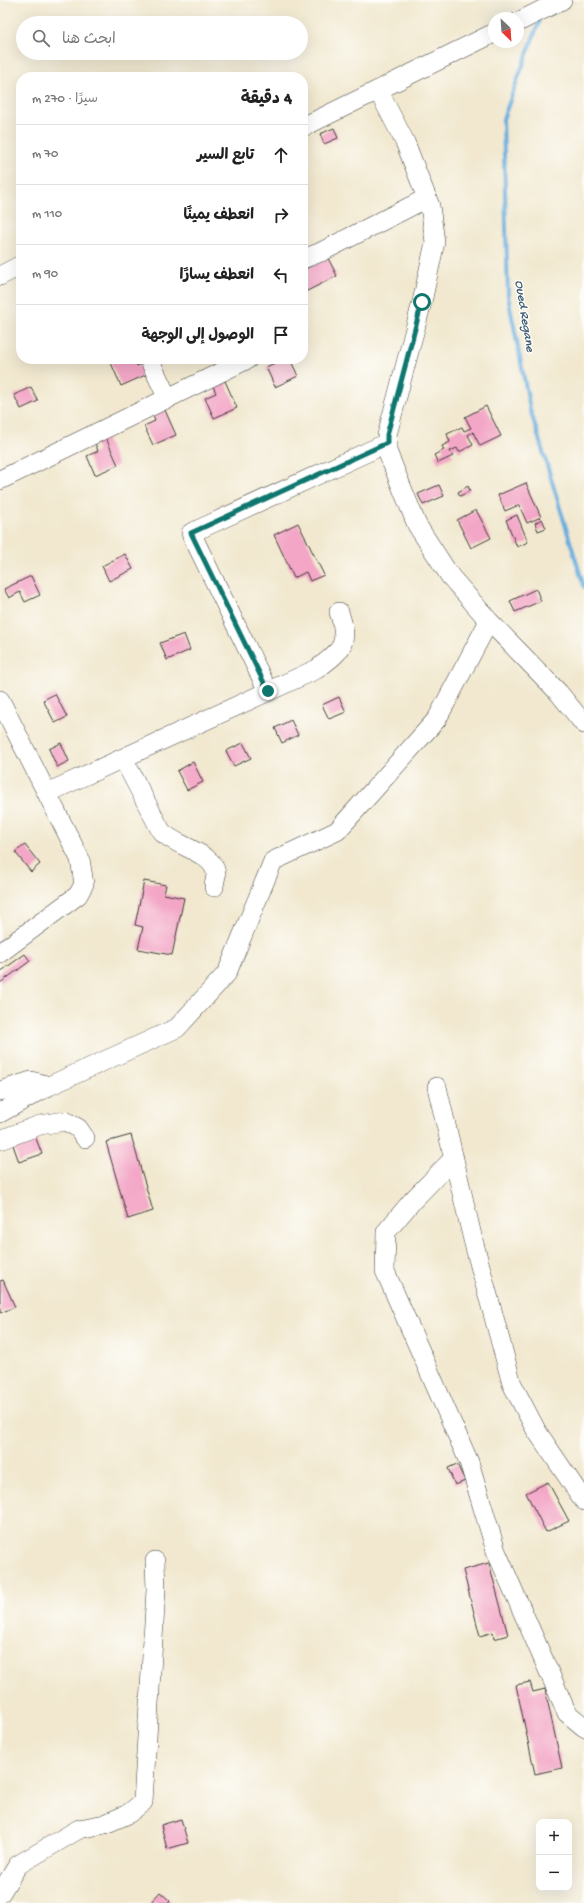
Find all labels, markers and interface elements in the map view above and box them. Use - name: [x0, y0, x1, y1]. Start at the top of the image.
- north arrow: [488, 12, 524, 48]
- search box: [16, 16, 308, 60]
- icon: search: [30, 27, 52, 49]
- text: ابحث هنا: [62, 31, 116, 49]
- text: 4 دقيقة: [241, 90, 292, 110]
- text: سيرًا · 270 m: [32, 92, 98, 107]
- icon: ahead: [270, 144, 292, 166]
- text: 70 m: [32, 147, 58, 162]
- text: تابع السير: [197, 147, 254, 165]
- icon: right: [270, 204, 292, 226]
- text: 110 m: [32, 207, 62, 222]
- text: انعطف يمينًا: [183, 207, 254, 225]
- icon: left: [270, 264, 292, 286]
- text: 90 m: [32, 267, 58, 282]
- text: انعطف يسارًا: [180, 267, 254, 285]
- water label: Oued Regane: [511, 279, 537, 354]
- route start: [413, 293, 431, 311]
- icon: arrive: [270, 324, 292, 346]
- text: الوصول إلى الوجهة: [141, 327, 254, 345]
- route end: [259, 682, 277, 700]
- map controls: [536, 1819, 572, 1891]
- button: +: [536, 1819, 572, 1855]
- button: −: [536, 1855, 572, 1891]

